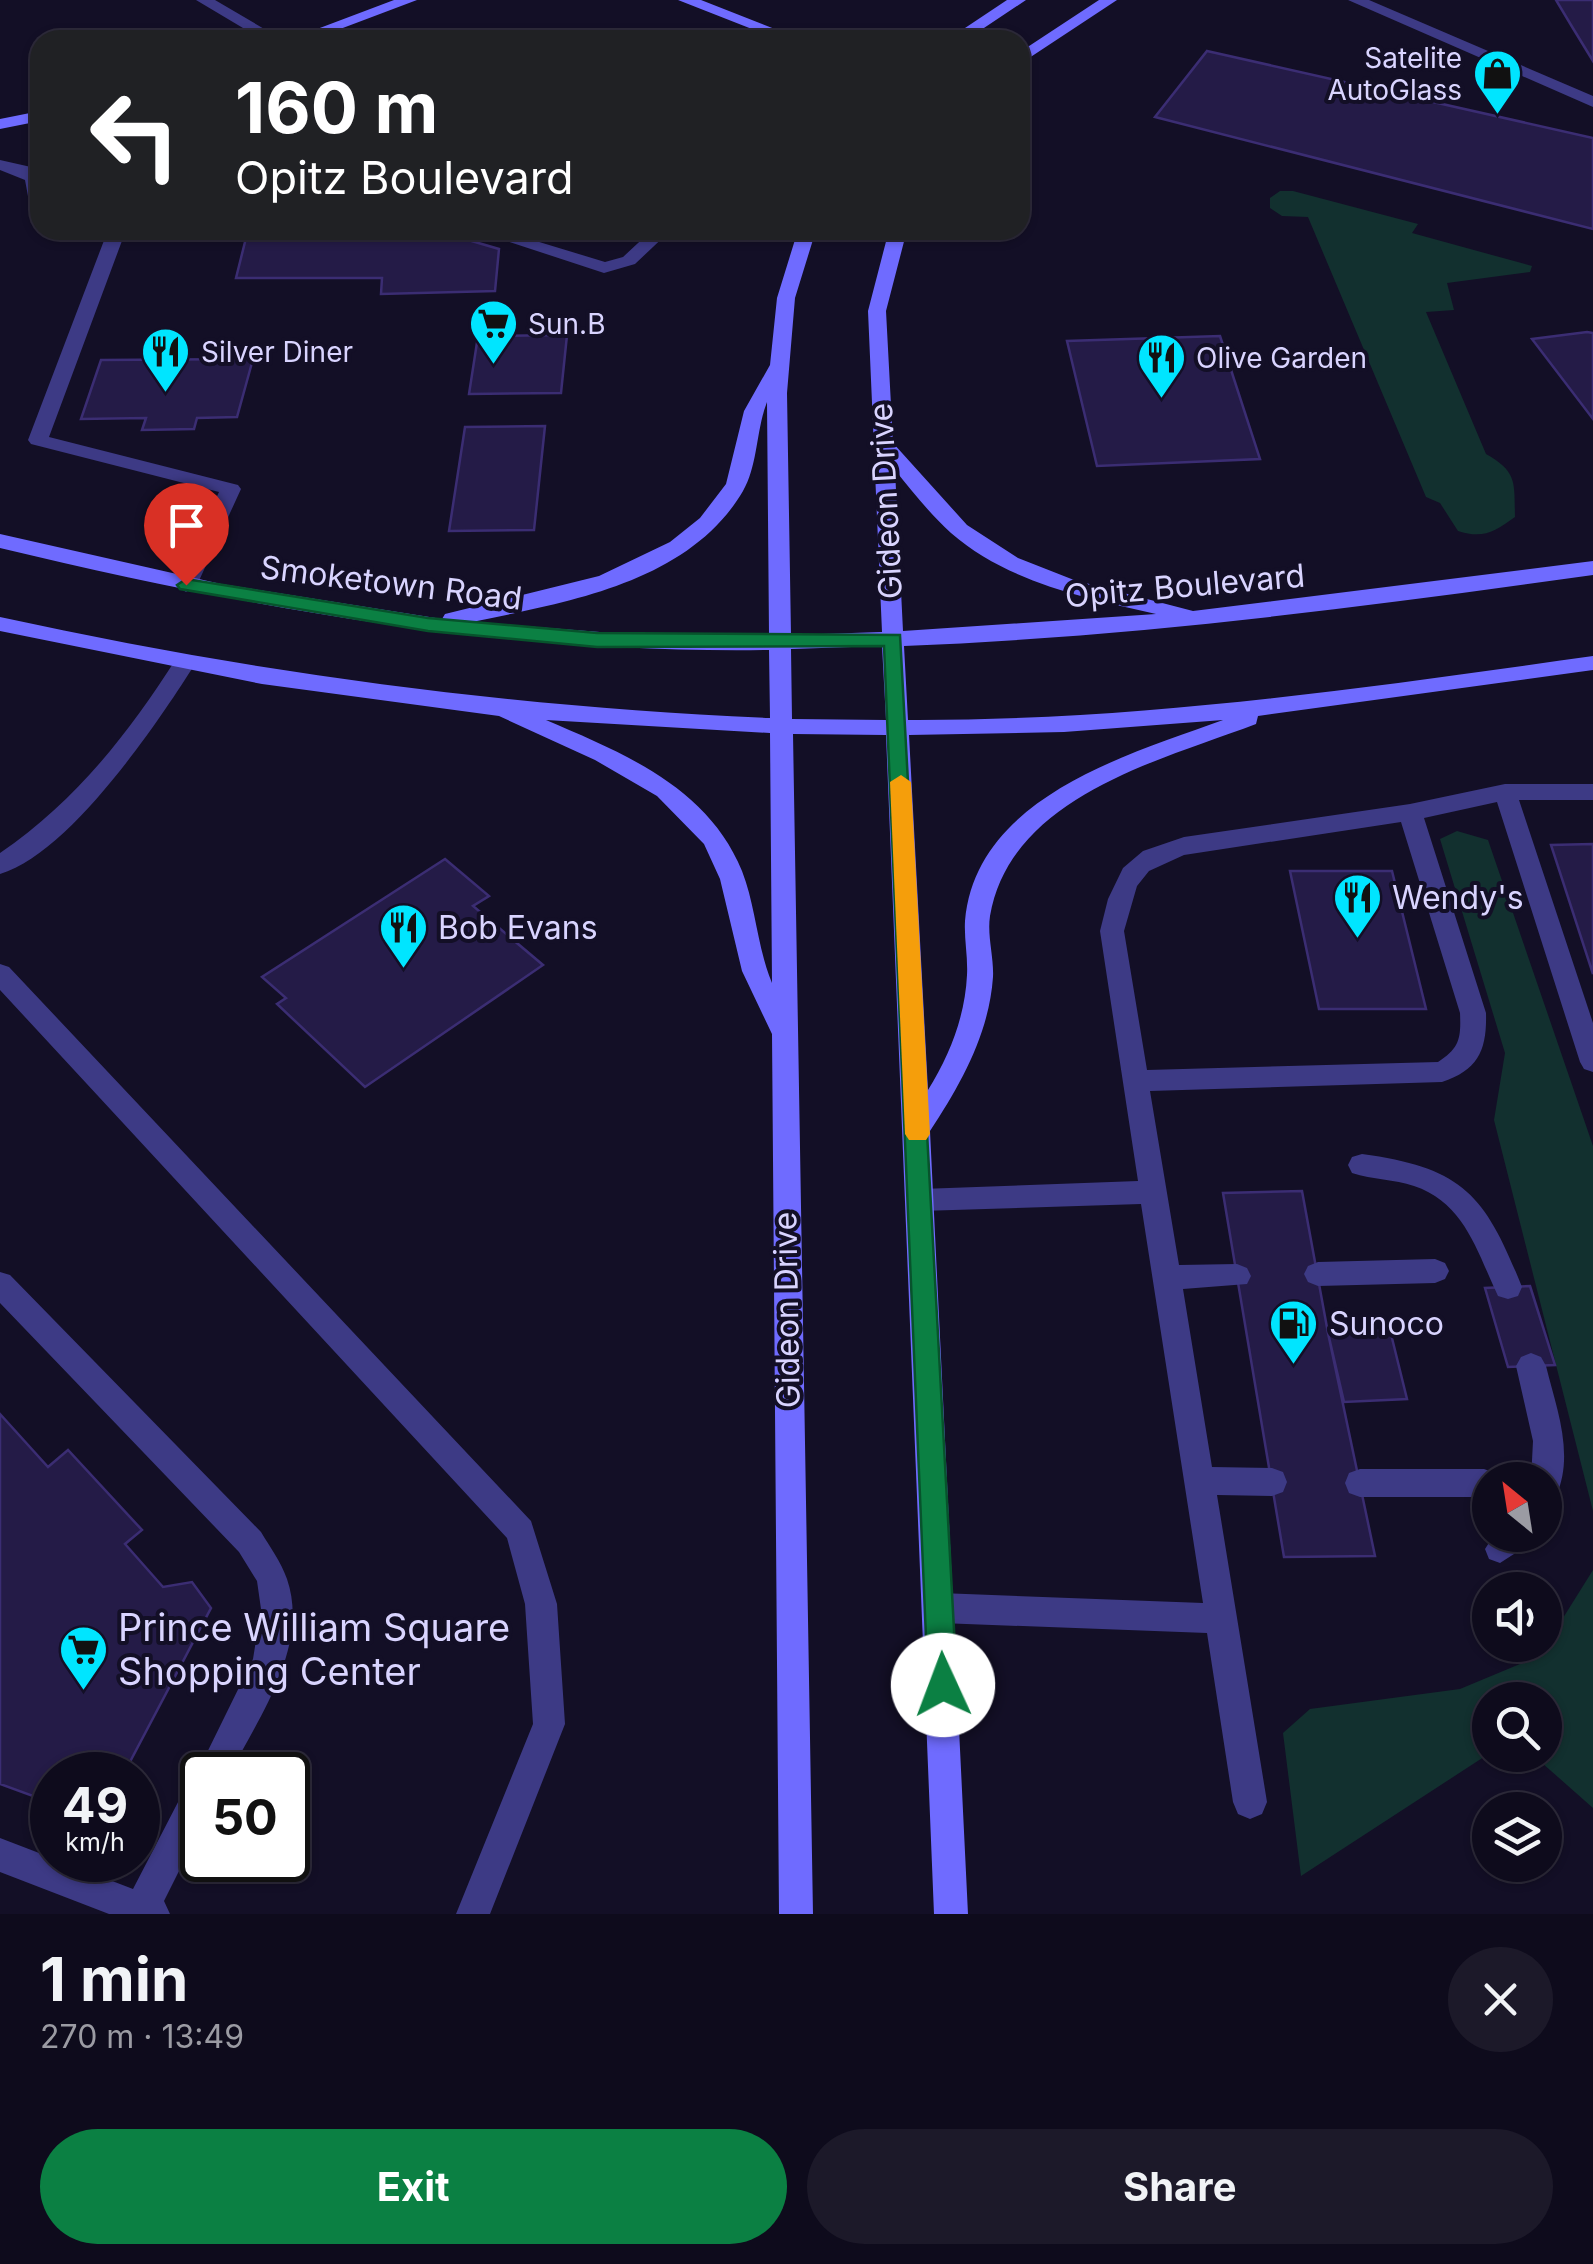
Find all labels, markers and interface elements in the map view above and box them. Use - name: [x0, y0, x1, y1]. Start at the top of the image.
- place label: Satelite AutoGlass: [1327, 41, 1462, 107]
- shop icon: Satelite AutoGlass: [1471, 48, 1523, 116]
- text: 160 m: [235, 65, 438, 150]
- icon: left: [70, 70, 200, 200]
- text: Opitz Boulevard: [235, 150, 573, 205]
- supermarket icon: Sun.B: [467, 298, 519, 366]
- place label: Sun.B: [528, 307, 605, 341]
- restaurant icon: Silver Diner: [140, 326, 192, 394]
- restaurant icon: Olive Garden: [1135, 332, 1187, 400]
- place label: Silver Diner: [201, 335, 353, 369]
- place label: Olive Garden: [1196, 341, 1367, 375]
- street label: Gideon Drive: [861, 402, 910, 600]
- pin: [144, 483, 229, 586]
- icon: arrive: [159, 498, 214, 553]
- street label: Smoketown Road: [258, 547, 524, 618]
- street label: Opitz Boulevard: [1063, 556, 1307, 615]
- restaurant icon: Wendy's: [1331, 872, 1383, 940]
- place label: Wendy's: [1392, 878, 1524, 917]
- restaurant icon: Bob Evans: [377, 902, 429, 970]
- place label: Bob Evans: [438, 908, 598, 947]
- street label: Gideon Drive: [765, 1211, 808, 1409]
- fuel station icon: Sunoco: [1268, 1298, 1320, 1366]
- place label: Sunoco: [1329, 1304, 1444, 1343]
- north arrow: [1472, 1462, 1562, 1552]
- map controls: [1472, 1462, 1562, 1882]
- button: sound: [1472, 1572, 1562, 1662]
- place label: Prince William Square Shopping Center: [118, 1604, 510, 1694]
- supermarket icon: Prince William Square Shopping Center: [57, 1624, 109, 1692]
- position arrow: [891, 1633, 995, 1737]
- button: search: [1472, 1682, 1562, 1772]
- speed limit sign: 50: [180, 1752, 310, 1882]
- text: 49: [62, 1775, 128, 1835]
- button: layers: [1472, 1792, 1562, 1882]
- text: km/h: [65, 1827, 125, 1857]
- text: 1 min: [40, 1943, 188, 2015]
- button: close: [1448, 1947, 1553, 2052]
- text: 270 m · 13:49: [40, 2017, 244, 2056]
- button: Exit: [40, 2129, 787, 2244]
- button: Share: [807, 2129, 1553, 2244]

